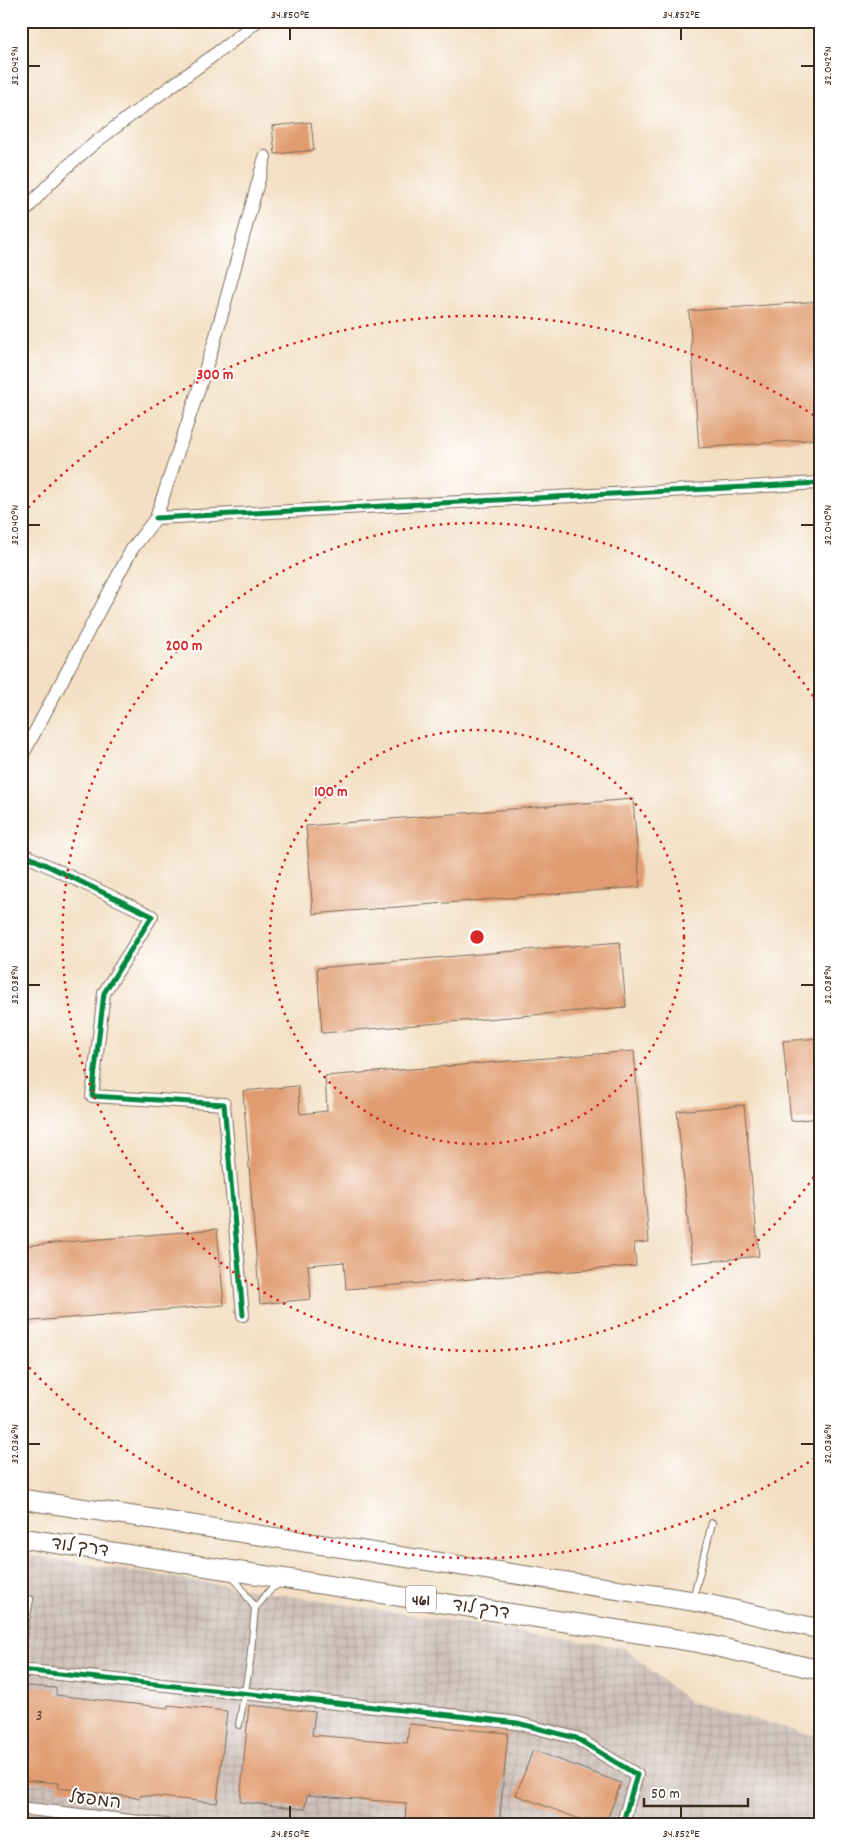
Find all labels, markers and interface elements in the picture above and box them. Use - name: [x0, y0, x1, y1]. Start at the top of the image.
- text: 34.850°E: [271, 7, 310, 24]
- text: 34.852°E: [662, 7, 700, 24]
- text: 32.042°N: [7, 46, 24, 86]
- text: 32.042°N: [820, 46, 837, 86]
- text: 300 m: [197, 365, 233, 387]
- text: 32.040°N: [7, 505, 24, 545]
- text: 32.040°N: [820, 505, 837, 545]
- text: 200 m: [166, 636, 202, 658]
- text: 100 m: [314, 782, 348, 804]
- centre of rings: [468, 928, 486, 946]
- text: 32.038°N: [7, 965, 24, 1005]
- text: 32.038°N: [820, 965, 837, 1005]
- text: 32.036°N: [7, 1424, 24, 1464]
- text: 32.036°N: [820, 1424, 837, 1464]
- street label: דרך לוד: [49, 1532, 110, 1565]
- road number: 461: [406, 1586, 436, 1612]
- street label: דרך לוד: [450, 1594, 511, 1627]
- house number: 3: [36, 1706, 42, 1728]
- scale bar: [644, 1776, 747, 1808]
- text: 50 m: [651, 1784, 680, 1806]
- street label: המפעל: [67, 1786, 122, 1817]
- text: 34.850°E: [271, 1826, 310, 1843]
- text: 34.852°E: [662, 1826, 700, 1843]

